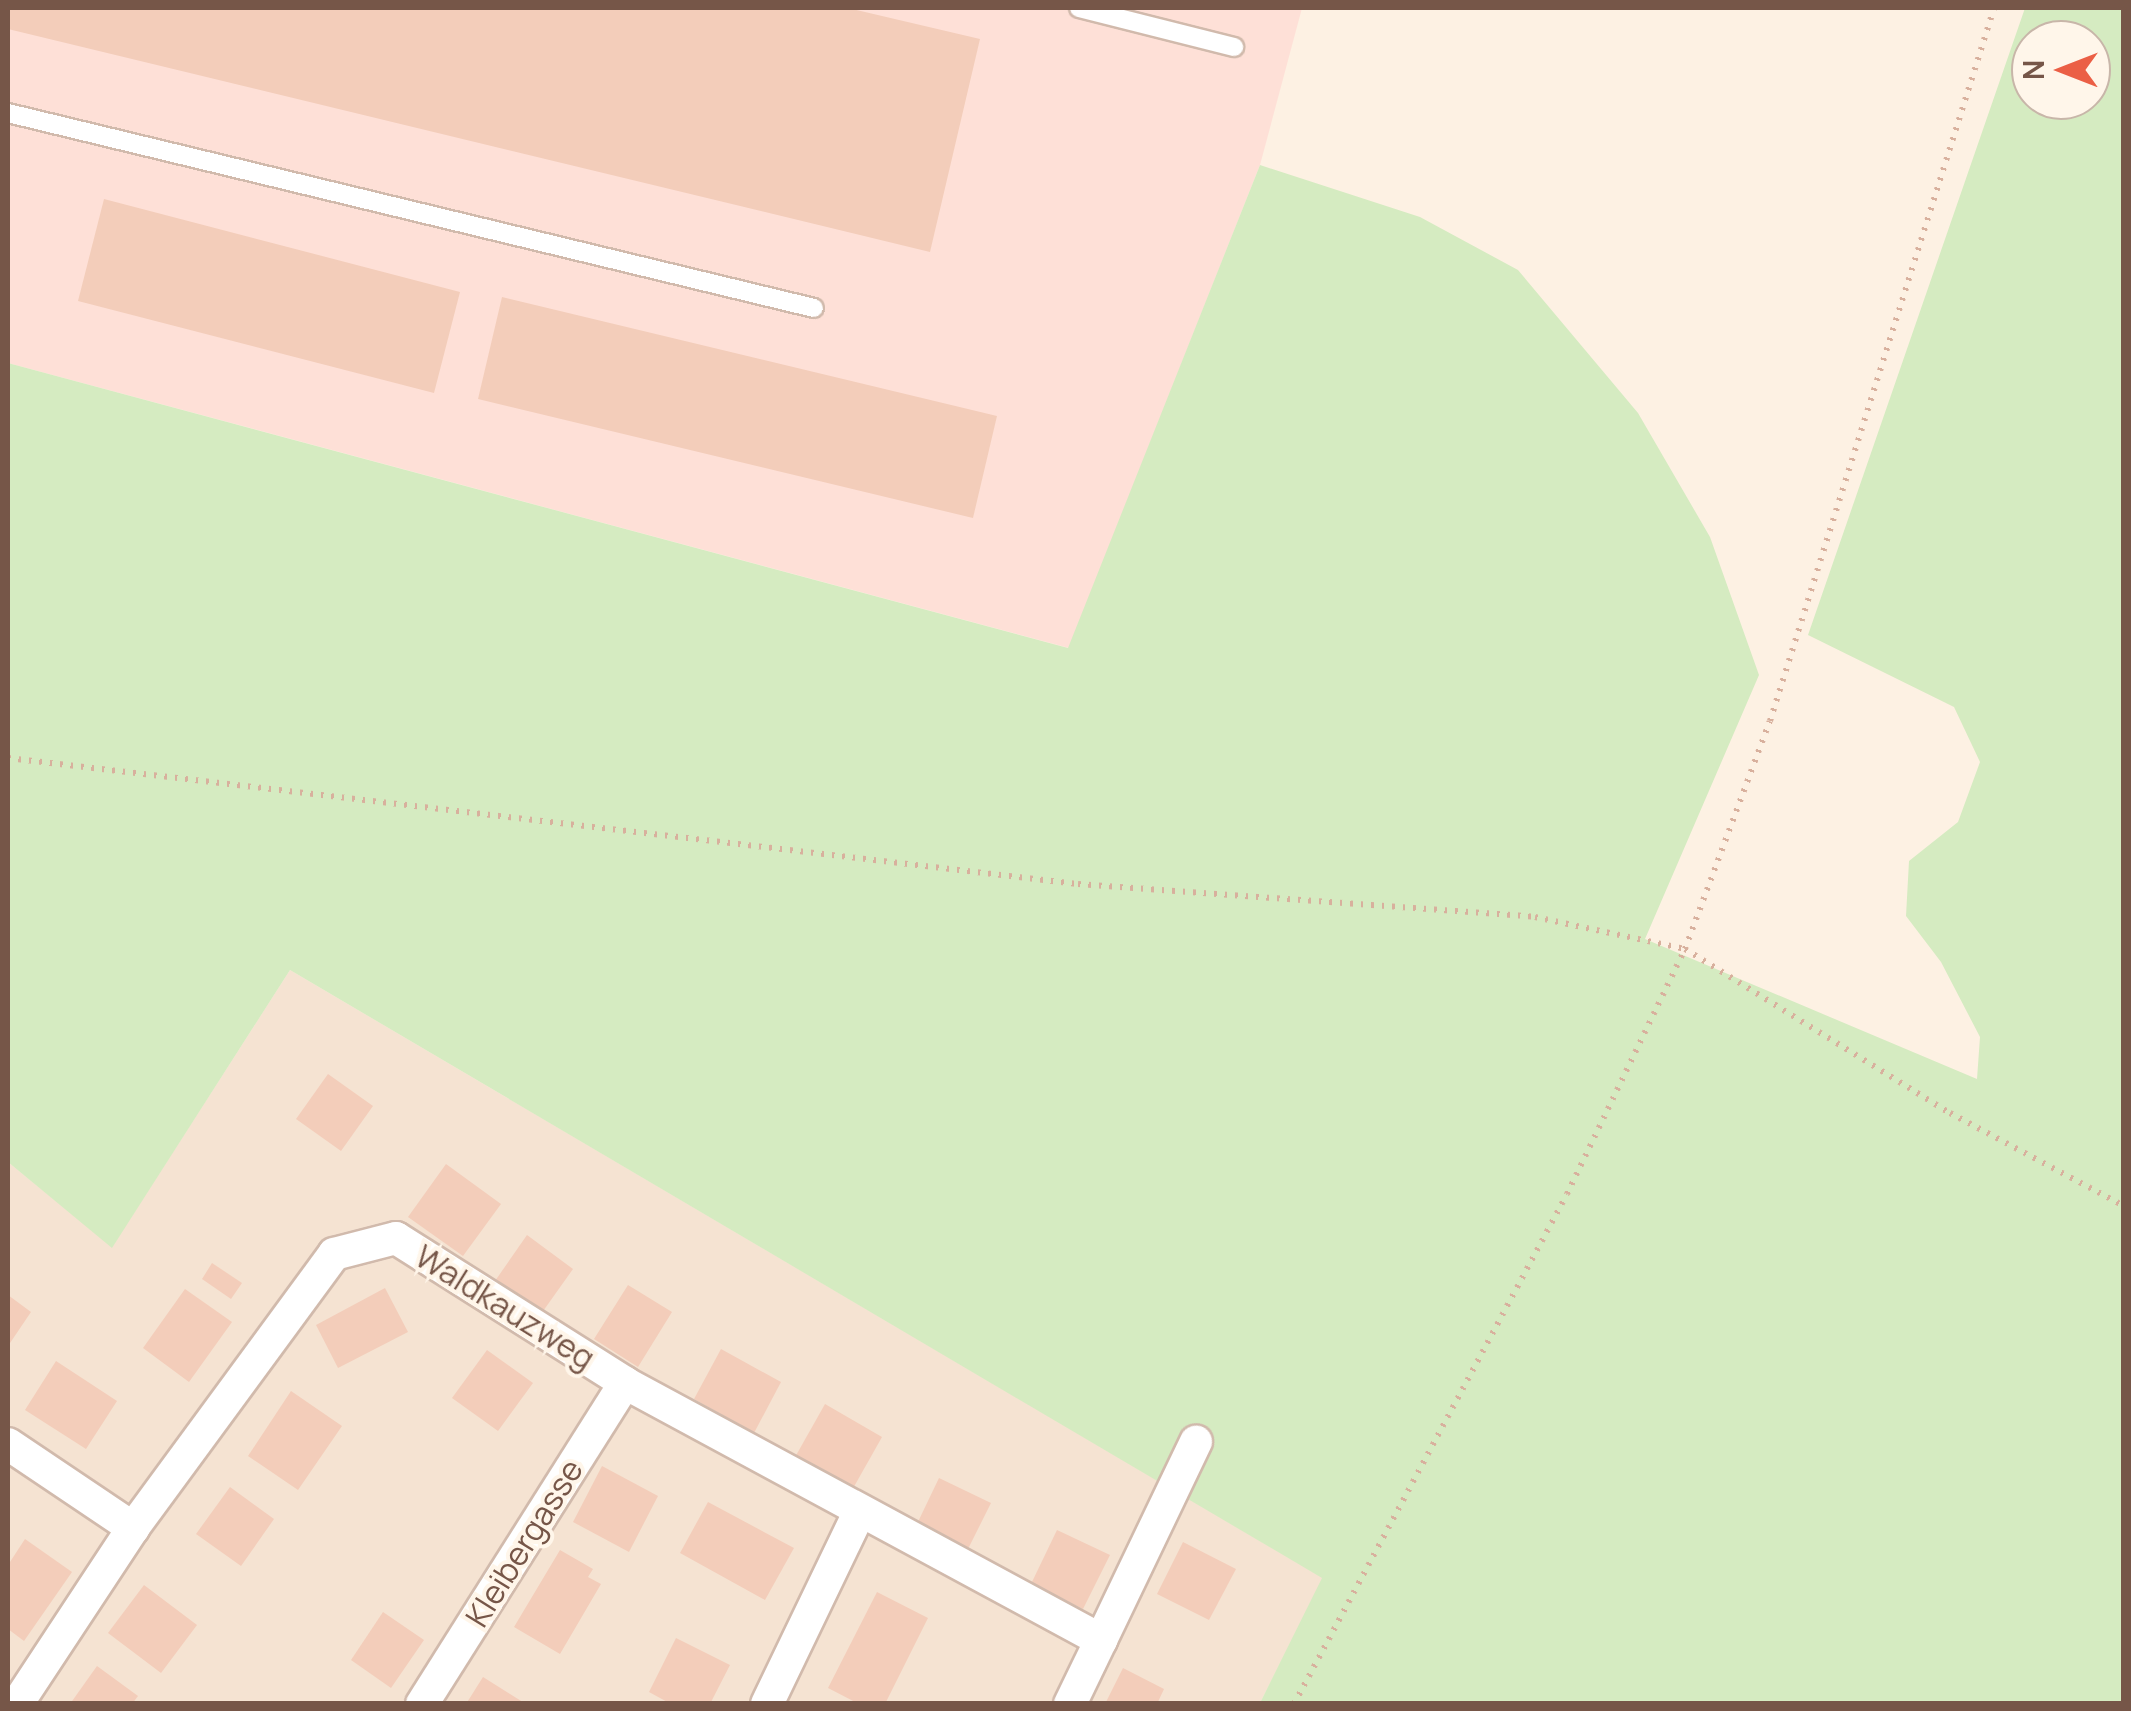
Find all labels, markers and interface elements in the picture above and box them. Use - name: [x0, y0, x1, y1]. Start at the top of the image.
- north arrow: [2011, 20, 2111, 120]
- text: N: [2014, 60, 2052, 80]
- street label: Waldkauzweg: [408, 1237, 602, 1377]
- street label: Kleibergasse: [457, 1452, 591, 1634]

